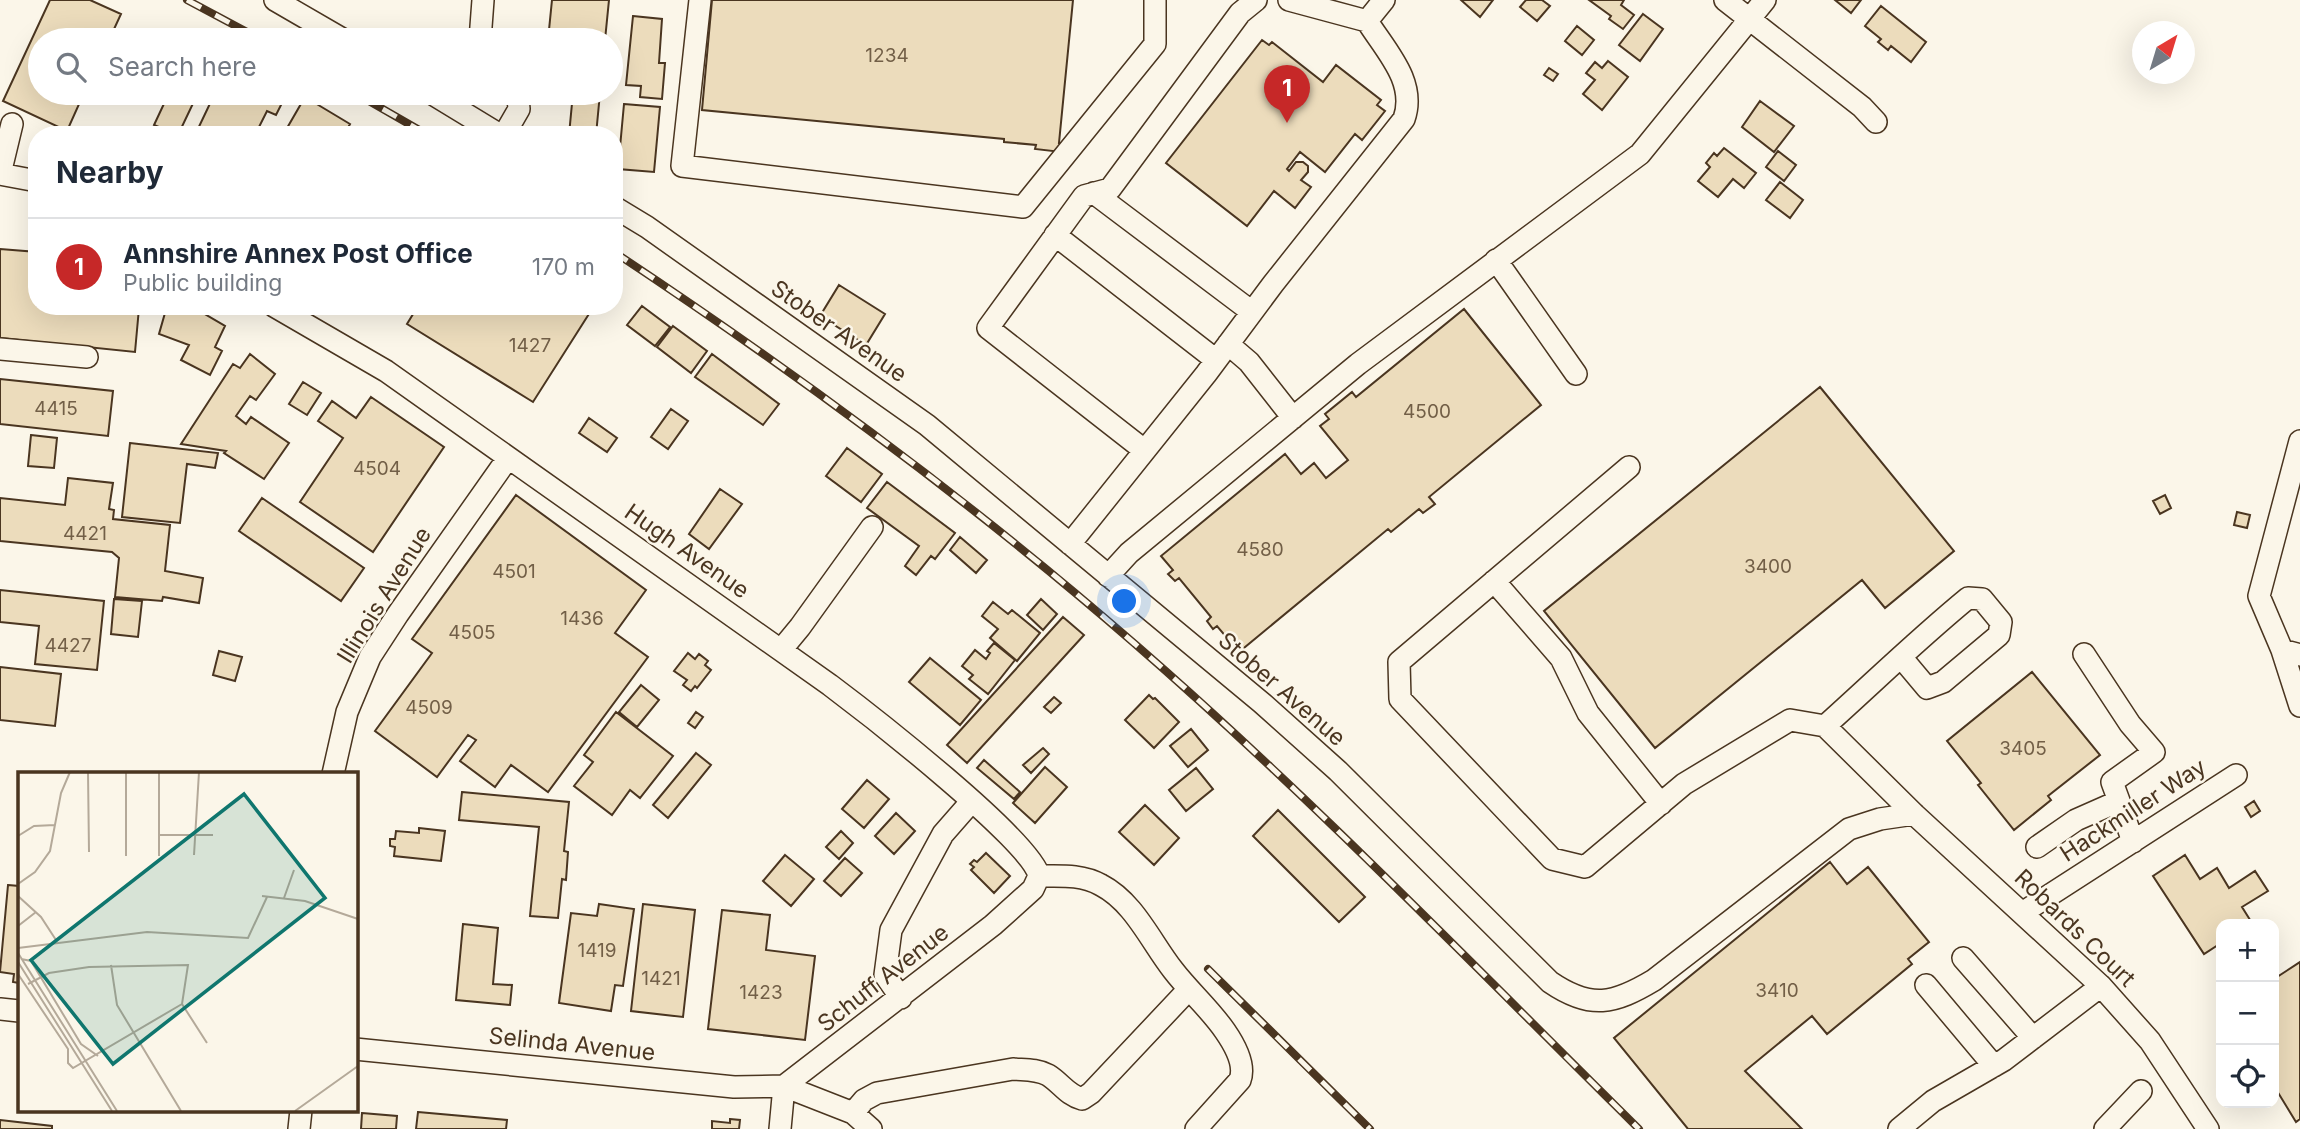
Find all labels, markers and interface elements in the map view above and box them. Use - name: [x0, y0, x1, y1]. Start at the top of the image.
- north arrow: [2132, 21, 2195, 84]
- search box: [28, 28, 623, 105]
- house number: 1234: [865, 44, 909, 67]
- icon: search: [52, 48, 90, 86]
- text: Search here: [108, 51, 257, 82]
- pin: 1: [1264, 65, 1310, 123]
- text: Nearby: [56, 154, 164, 190]
- text: Annshire Annex Post Office: [123, 238, 473, 269]
- text: 1: [74, 253, 84, 281]
- text: 170 m: [532, 253, 595, 281]
- text: Public building: [123, 269, 282, 297]
- street label: Stober Avenue: [766, 274, 912, 388]
- house number: 1427: [509, 334, 551, 357]
- house number: 4415: [34, 397, 78, 420]
- house number: 4500: [1403, 400, 1451, 423]
- house number: 4504: [353, 457, 401, 480]
- street label: Hugh Avenue: [619, 498, 755, 604]
- house number: 4421: [63, 522, 107, 545]
- street label: Illinois Avenue: [331, 522, 437, 668]
- house number: 4580: [1236, 538, 1284, 561]
- house number: 3400: [1744, 555, 1792, 578]
- house number: 4501: [492, 560, 536, 583]
- your location: [1107, 584, 1141, 618]
- house number: 1436: [560, 607, 604, 630]
- house number: 4505: [448, 621, 496, 644]
- street label: Stober Avenue: [1213, 626, 1351, 752]
- house number: 4427: [45, 634, 91, 657]
- house number: 4509: [405, 696, 453, 719]
- house number: 3405: [1999, 737, 2047, 760]
- street label: Hackmiller Way: [2055, 752, 2211, 868]
- inset map: [18, 772, 357, 1112]
- street label: Robards Court: [2009, 863, 2142, 993]
- street label: Schuff Avenue: [812, 918, 954, 1038]
- map controls: [2216, 919, 2279, 1108]
- button: +: [2216, 919, 2279, 982]
- house number: 1419: [577, 939, 617, 962]
- house number: 1421: [641, 967, 681, 990]
- house number: 3410: [1755, 979, 1799, 1002]
- house number: 1423: [739, 981, 783, 1004]
- button: −: [2216, 982, 2279, 1045]
- street label: Selinda Avenue: [487, 1021, 657, 1067]
- button: locate: [2216, 1045, 2279, 1108]

